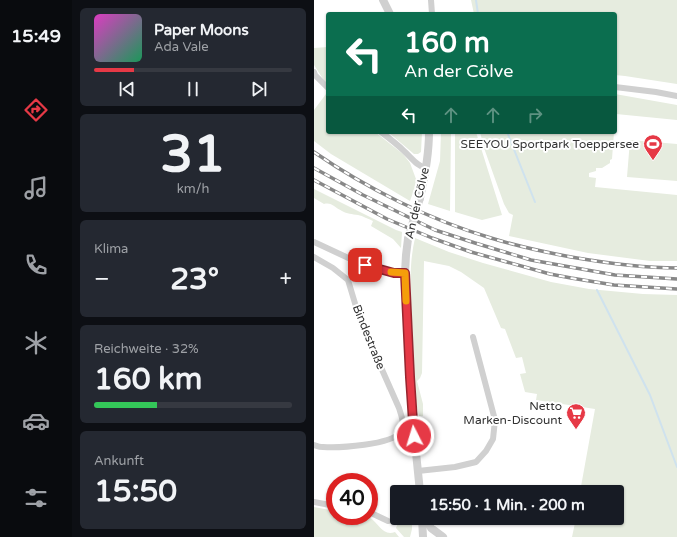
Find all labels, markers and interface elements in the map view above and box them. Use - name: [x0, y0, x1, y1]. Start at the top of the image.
- text: Paper Moons: [154, 21, 249, 39]
- text: 15:49: [11, 25, 61, 47]
- text: 160 m: [404, 26, 490, 60]
- icon: left: [338, 28, 390, 80]
- text: Ada Vale: [154, 39, 209, 55]
- text: An der Cölve: [404, 60, 513, 82]
- icon: previous: [116, 78, 138, 100]
- icon: pause: [182, 78, 204, 100]
- icon: next: [248, 78, 270, 100]
- icon: directions: [22, 96, 50, 124]
- icon: left: [398, 104, 420, 126]
- icon: ahead: [440, 104, 462, 126]
- icon: ahead: [482, 104, 504, 126]
- icon: right: [524, 104, 546, 126]
- text: 31: [160, 123, 226, 186]
- sports icon: SEEYOU Sportpark Toeppersee: [642, 133, 664, 161]
- place label: SEEYOU Sportpark Toeppersee: [461, 137, 639, 151]
- street label: An der Cölve: [402, 166, 432, 240]
- icon: music: [22, 174, 50, 202]
- text: km/h: [177, 181, 209, 197]
- text: Klima: [94, 241, 128, 257]
- pin: [348, 248, 382, 282]
- icon: phone: [22, 251, 50, 279]
- icon: arrive: [354, 254, 376, 276]
- text: 23°: [170, 261, 219, 298]
- text: −: [94, 266, 110, 292]
- text: +: [280, 266, 292, 292]
- street label: Bindestraße: [350, 303, 388, 372]
- icon: climate: [22, 329, 50, 357]
- text: Reichweite · 32%: [94, 341, 199, 357]
- text: 160 km: [94, 361, 202, 398]
- place label: Netto Marken-Discount: [463, 399, 562, 427]
- supermarket icon: Netto Marken-Discount: [565, 402, 587, 430]
- icon: car: [22, 407, 50, 435]
- position arrow: [393, 415, 435, 457]
- text: Ankunft: [94, 453, 144, 469]
- text: 15:50: [94, 473, 177, 510]
- speed limit sign: 40: [326, 473, 378, 525]
- icon: filters: [22, 484, 50, 512]
- text: 15:50 · 1 Min. · 200 m: [429, 496, 585, 514]

